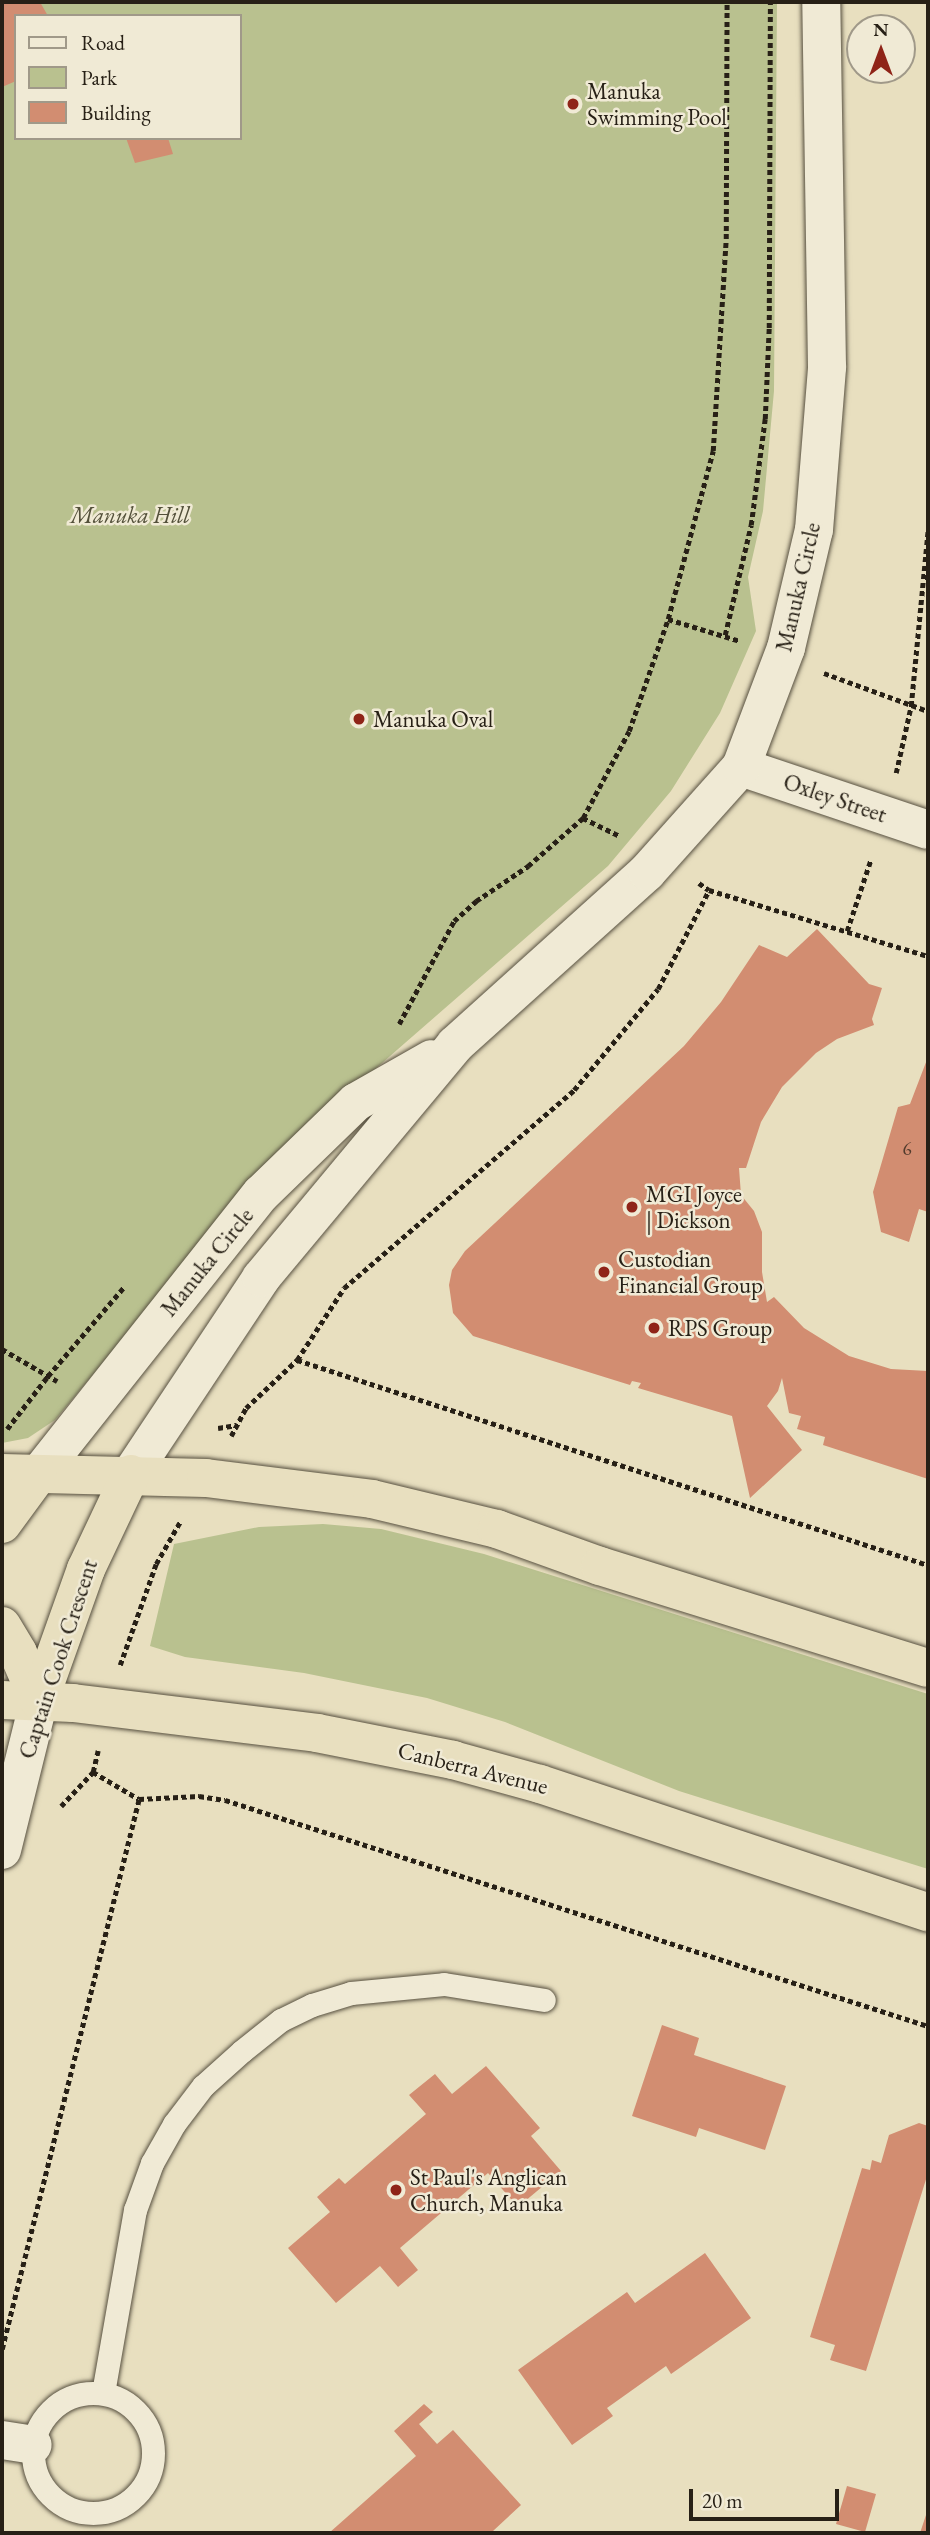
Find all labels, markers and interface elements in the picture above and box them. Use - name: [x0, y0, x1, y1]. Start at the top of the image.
- legend: [14, 14, 242, 140]
- north arrow: [846, 14, 916, 84]
- text: N: [873, 17, 889, 42]
- text: Road: [81, 29, 125, 56]
- text: Park: [81, 64, 117, 91]
- place label: Manuka Swimming Pool: [587, 77, 727, 131]
- marker: Manuka Swimming Pool: [565, 96, 581, 112]
- text: Building: [81, 99, 151, 126]
- park label: Manuka Hill: [70, 501, 190, 529]
- street label: Manuka Circle: [770, 520, 826, 654]
- place label: Manuka Oval: [373, 705, 493, 733]
- marker: Manuka Oval: [351, 711, 367, 727]
- street label: Oxley Street: [780, 768, 890, 828]
- house number: 6: [902, 1138, 912, 1160]
- place label: MGI Joyce | Dickson: [646, 1180, 742, 1234]
- marker: MGI Joyce | Dickson: [624, 1199, 640, 1215]
- street label: Manuka Circle: [155, 1202, 259, 1322]
- place label: Custodian Financial Group: [618, 1245, 763, 1299]
- marker: Custodian Financial Group: [596, 1264, 612, 1280]
- place label: RPS Group: [668, 1314, 772, 1342]
- marker: RPS Group: [646, 1320, 662, 1336]
- street label: Captain Cook Crescent: [13, 1556, 103, 1762]
- street label: Canberra Avenue: [395, 1736, 551, 1800]
- place label: St Paul's Anglican Church, Manuka: [410, 2163, 567, 2217]
- marker: St Paul's Anglican Church, Manuka: [388, 2182, 404, 2198]
- scale bar: [692, 2476, 842, 2520]
- text: 20 m: [702, 2487, 743, 2514]

